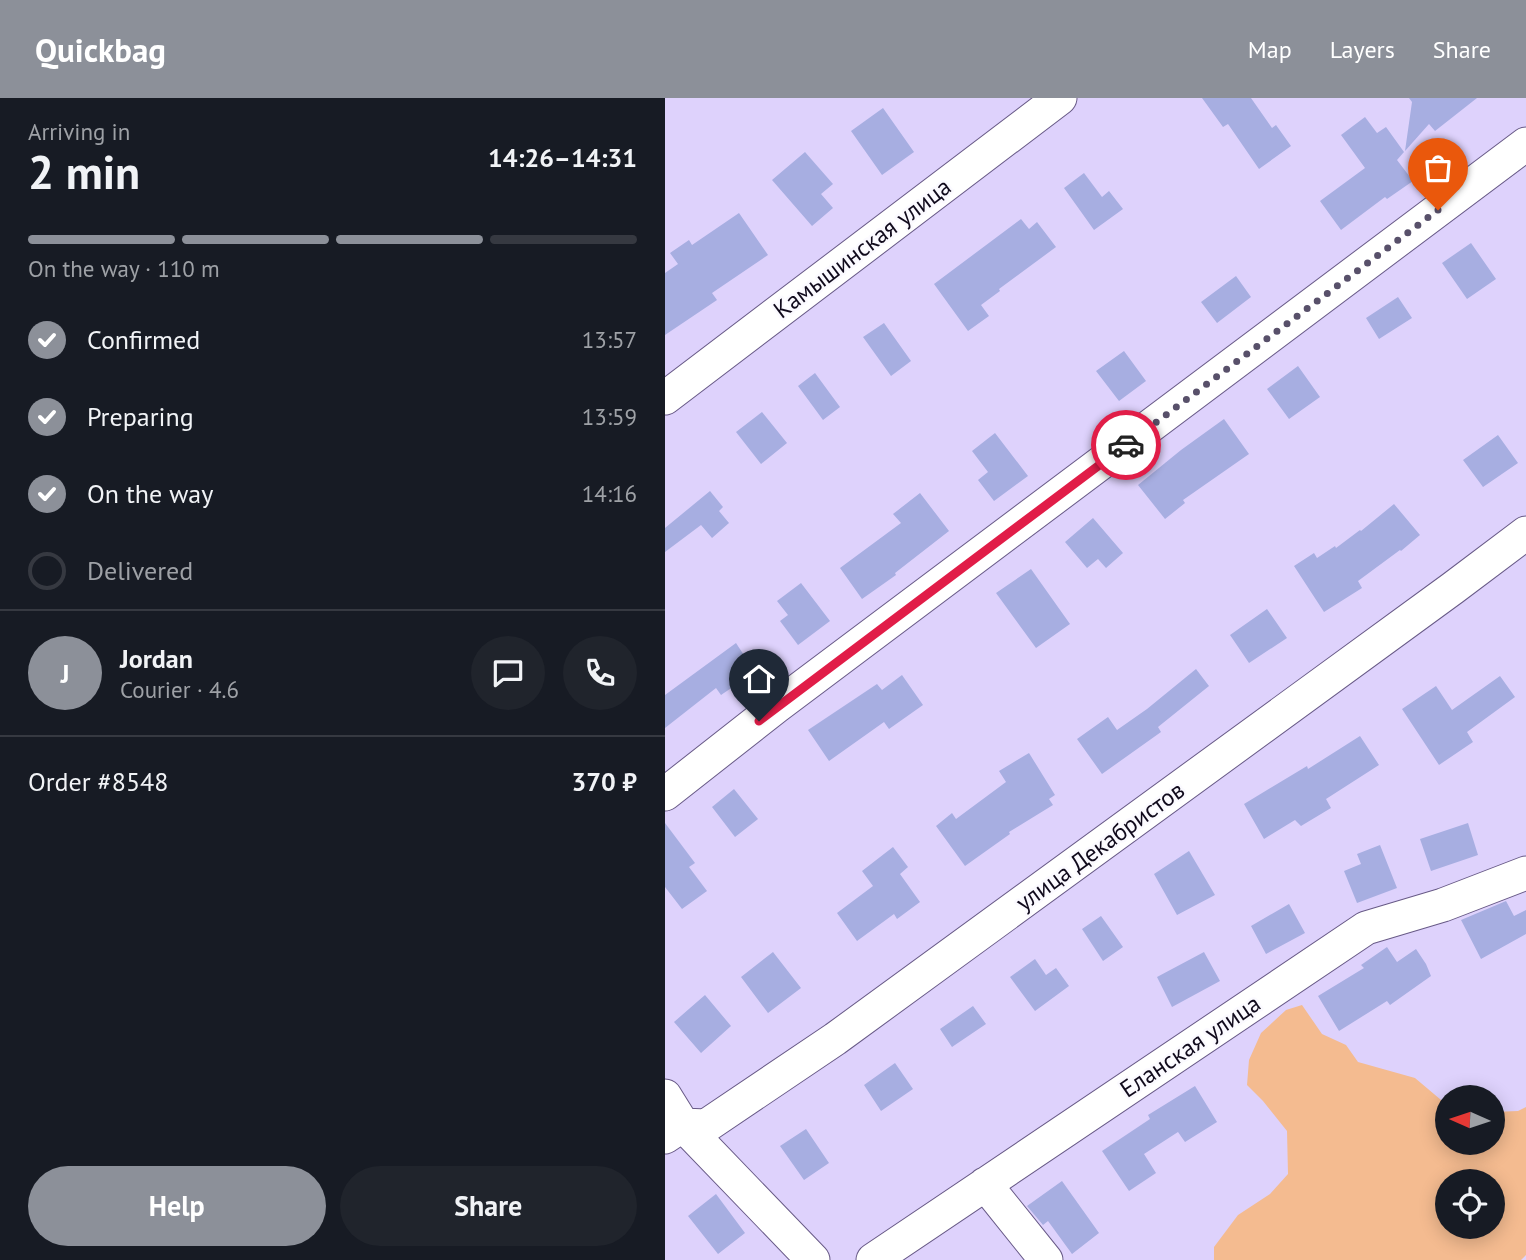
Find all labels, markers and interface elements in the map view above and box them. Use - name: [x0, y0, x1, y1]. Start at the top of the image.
- text: Quickbag: [35, 28, 166, 71]
- text: Map: [1248, 34, 1292, 65]
- text: Layers: [1330, 34, 1395, 65]
- text: Share: [1433, 34, 1491, 65]
- text: Arriving in: [28, 117, 130, 146]
- pin: [1408, 138, 1468, 210]
- text: 14:26–14:31: [488, 141, 637, 174]
- text: 2 min: [28, 142, 140, 202]
- icon: bag: [1419, 149, 1457, 187]
- street label: Камышинская улица: [767, 171, 957, 325]
- text: On the way · 110 m: [28, 254, 220, 283]
- icon: check: [28, 321, 66, 359]
- text: Confirmed: [87, 323, 200, 356]
- text: 13:57: [582, 325, 637, 354]
- icon: check: [28, 398, 66, 436]
- text: Preparing: [87, 400, 194, 433]
- text: 13:59: [582, 402, 637, 431]
- courier: [1091, 410, 1161, 480]
- icon: car: [1107, 426, 1145, 464]
- icon: check: [28, 475, 66, 513]
- text: On the way: [87, 477, 213, 510]
- text: 14:16: [582, 479, 637, 508]
- text: Delivered: [87, 554, 193, 587]
- button: chat: [471, 636, 545, 710]
- button: phone: [563, 636, 637, 710]
- text: Jordan: [120, 642, 193, 675]
- pin: [729, 649, 789, 721]
- text: J: [61, 657, 69, 690]
- icon: home: [740, 660, 778, 698]
- text: Courier · 4.6: [120, 675, 239, 704]
- text: Order #8548: [28, 765, 168, 798]
- text: 370 ₽: [571, 765, 637, 798]
- street label: улица Декабристов: [1009, 774, 1191, 918]
- street label: Еланская улица: [1114, 988, 1266, 1104]
- north arrow: [1435, 1085, 1505, 1155]
- map controls: [1435, 1085, 1505, 1239]
- button: Help: [28, 1166, 326, 1246]
- button: Share: [340, 1166, 637, 1246]
- button: locate: [1435, 1169, 1505, 1239]

